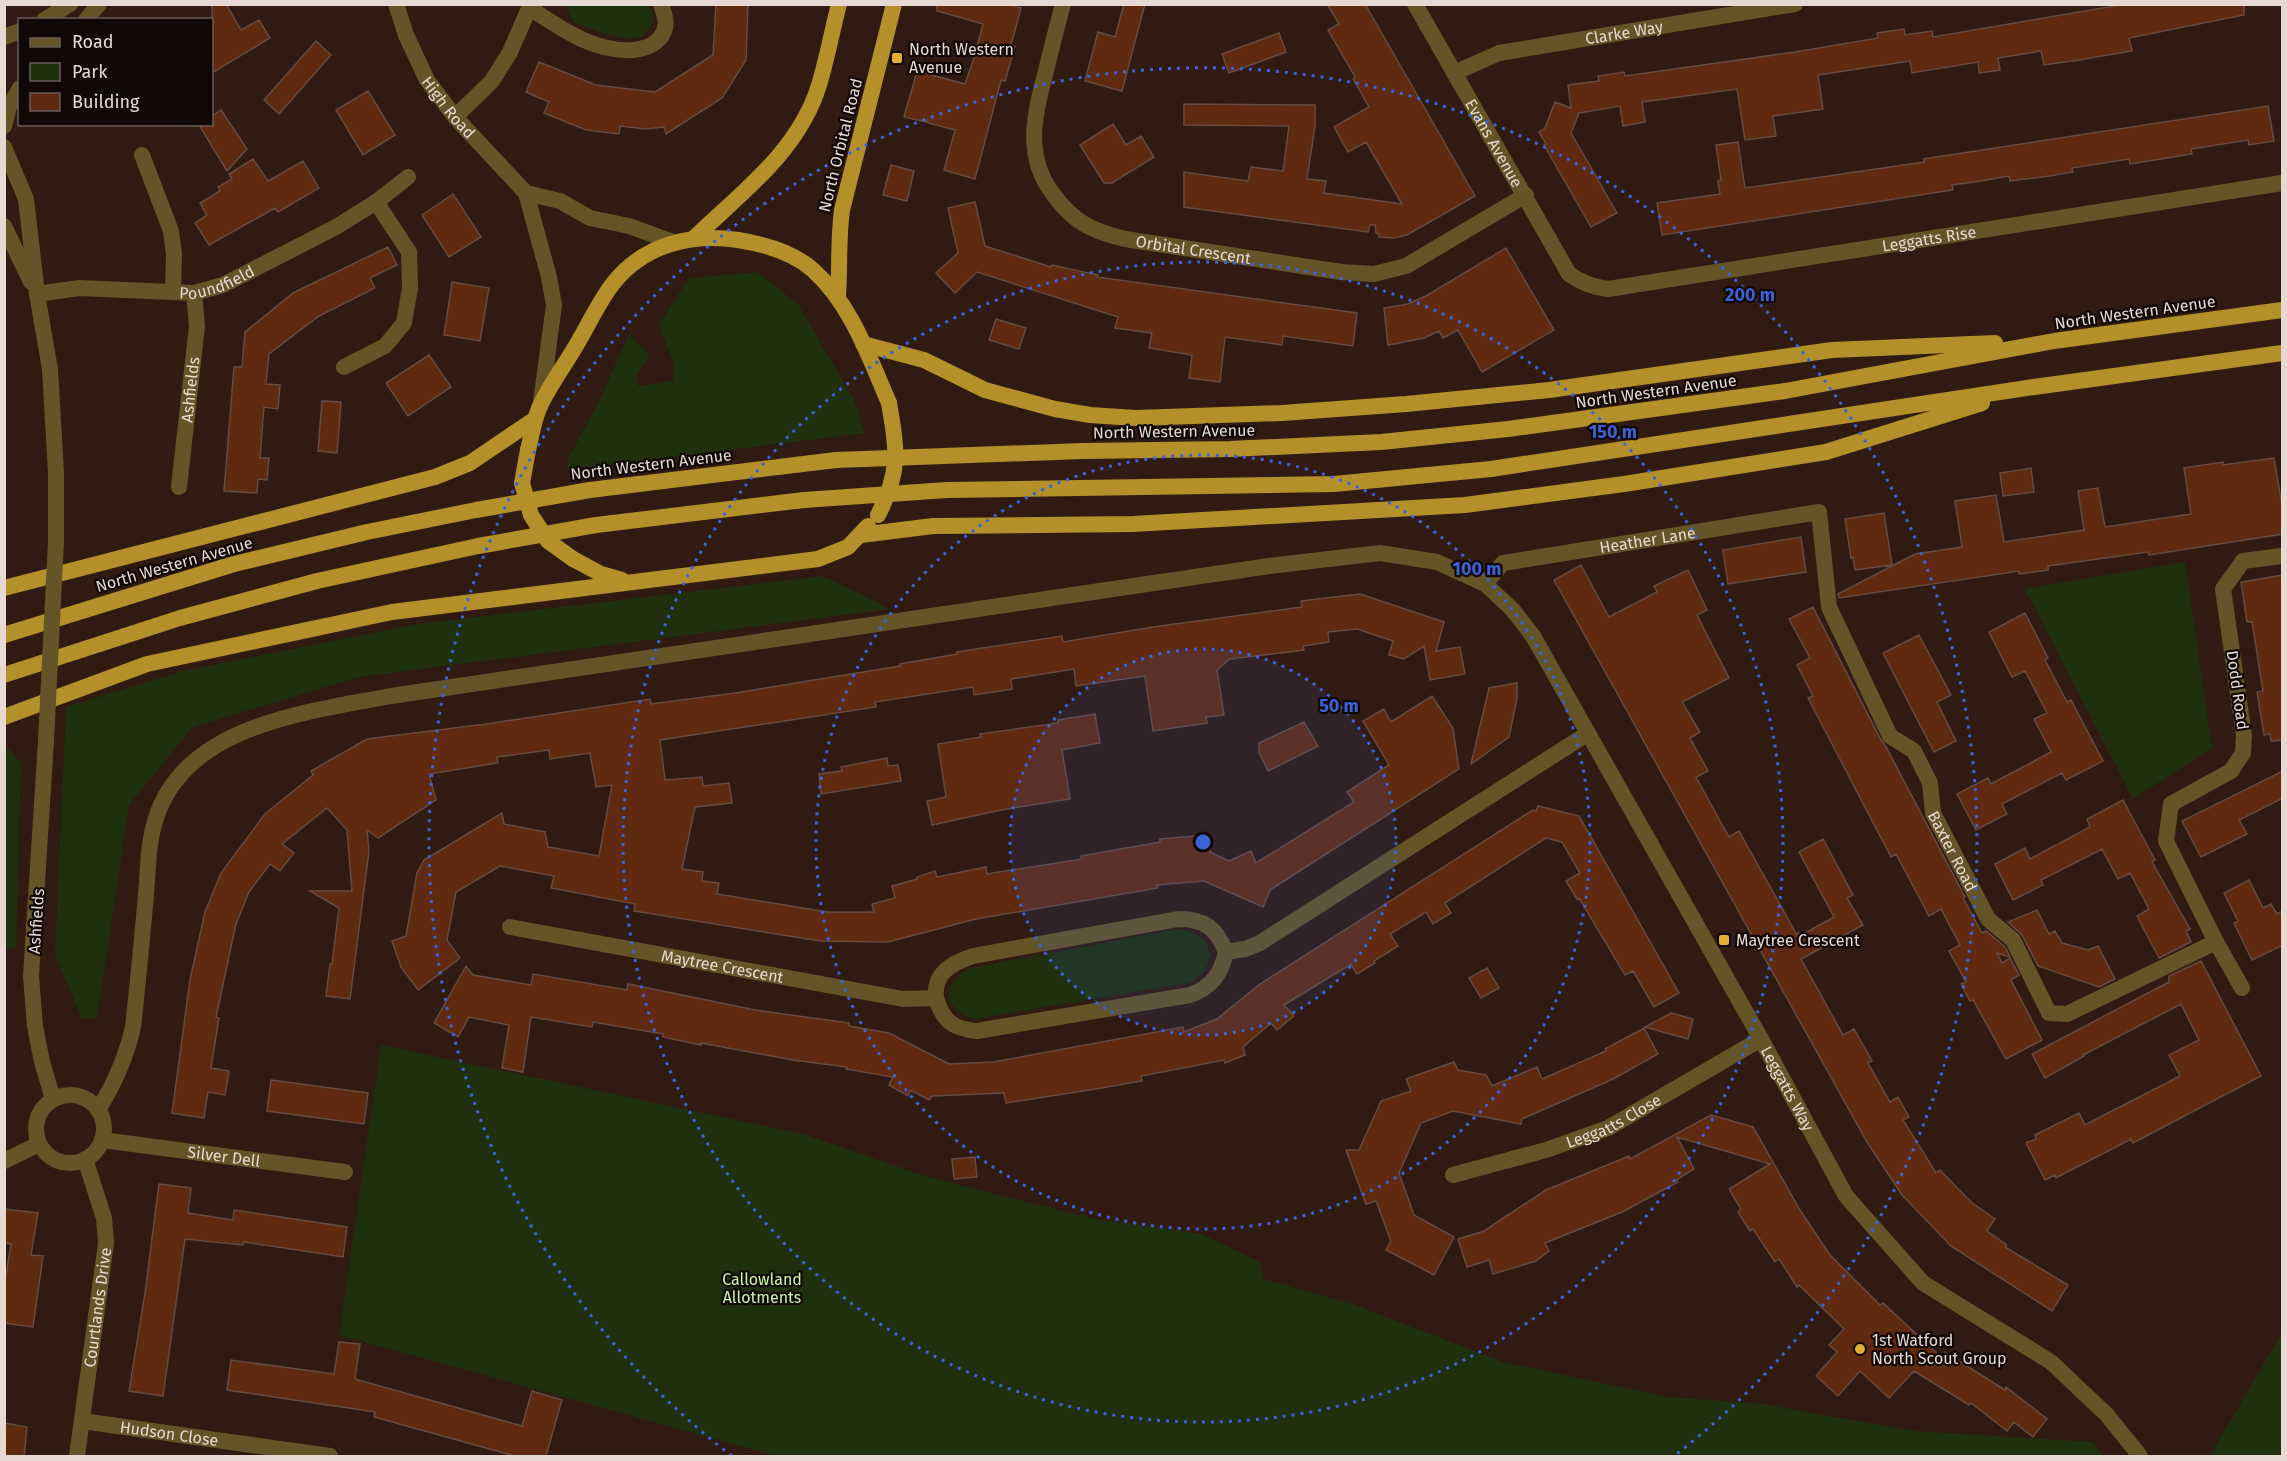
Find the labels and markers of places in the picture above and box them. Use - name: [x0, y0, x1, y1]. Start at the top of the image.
- place label: North Western Avenue: [909, 40, 1014, 77]
- marker: North Western Avenue: [890, 51, 904, 65]
- centre of rings: [1193, 832, 1213, 852]
- place label: Maytree Crescent: [1736, 931, 1860, 950]
- marker: Maytree Crescent: [1717, 933, 1731, 947]
- place label: 1st Watford North Scout Group: [1872, 1331, 2007, 1368]
- marker: 1st Watford North Scout Group: [1853, 1342, 1867, 1356]

